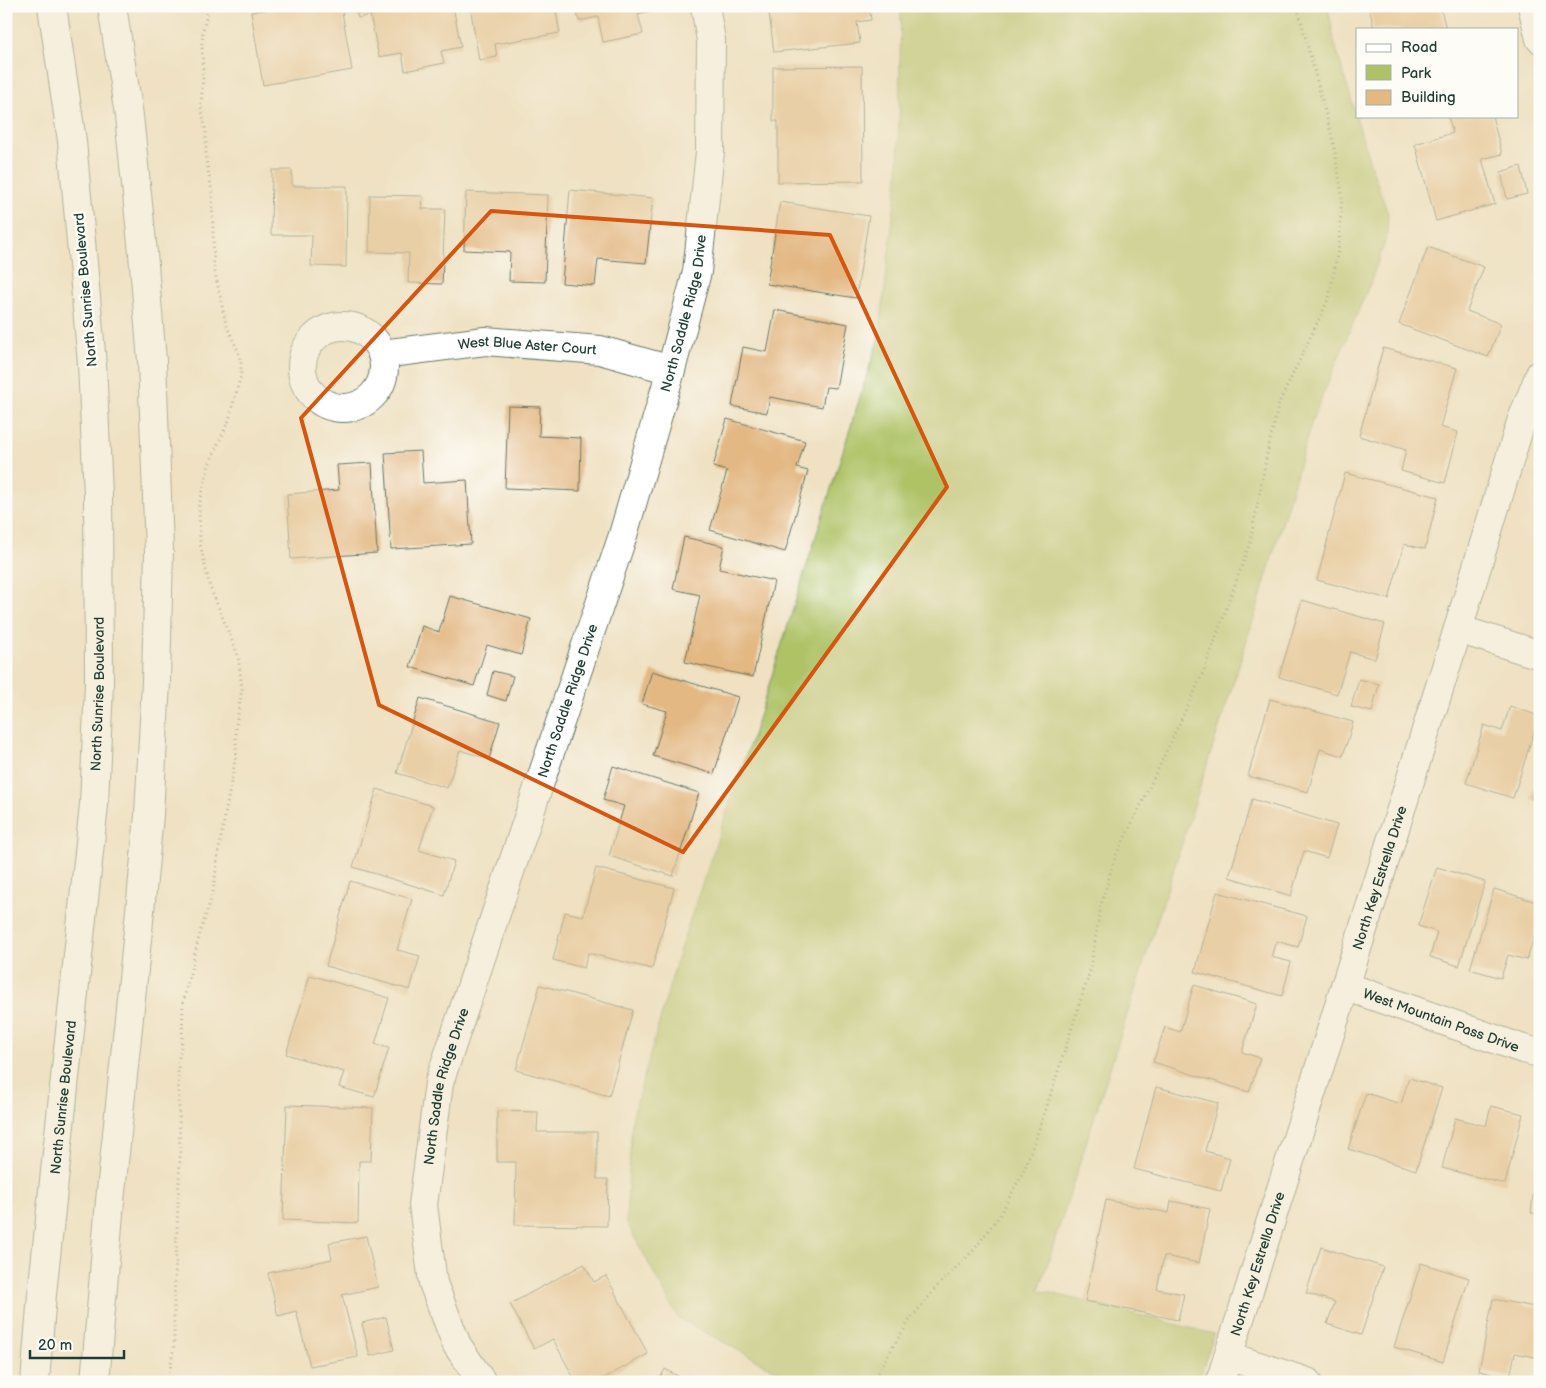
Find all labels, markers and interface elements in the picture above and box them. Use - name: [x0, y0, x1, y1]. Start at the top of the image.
- legend: [1356, 28, 1518, 118]
- text: Road: [1401, 38, 1437, 57]
- text: Park: [1401, 64, 1432, 83]
- text: Building: [1401, 88, 1456, 107]
- street label: North Sunrise Boulevard: [70, 212, 101, 368]
- street label: North Saddle Ridge Drive: [657, 234, 710, 394]
- street label: West Blue Aster Court: [457, 333, 598, 359]
- street label: North Sunrise Boulevard: [87, 617, 108, 772]
- street label: North Saddle Ridge Drive: [534, 622, 602, 780]
- street label: North Key Estrella Drive: [1349, 804, 1411, 952]
- street label: West Mountain Pass Drive: [1361, 985, 1521, 1056]
- street label: North Saddle Ridge Drive: [420, 1006, 473, 1166]
- street label: North Sunrise Boulevard: [47, 1020, 80, 1175]
- street label: North Key Estrella Drive: [1227, 1190, 1289, 1338]
- scale bar: [30, 1328, 124, 1360]
- text: 20 m: [38, 1336, 72, 1355]

